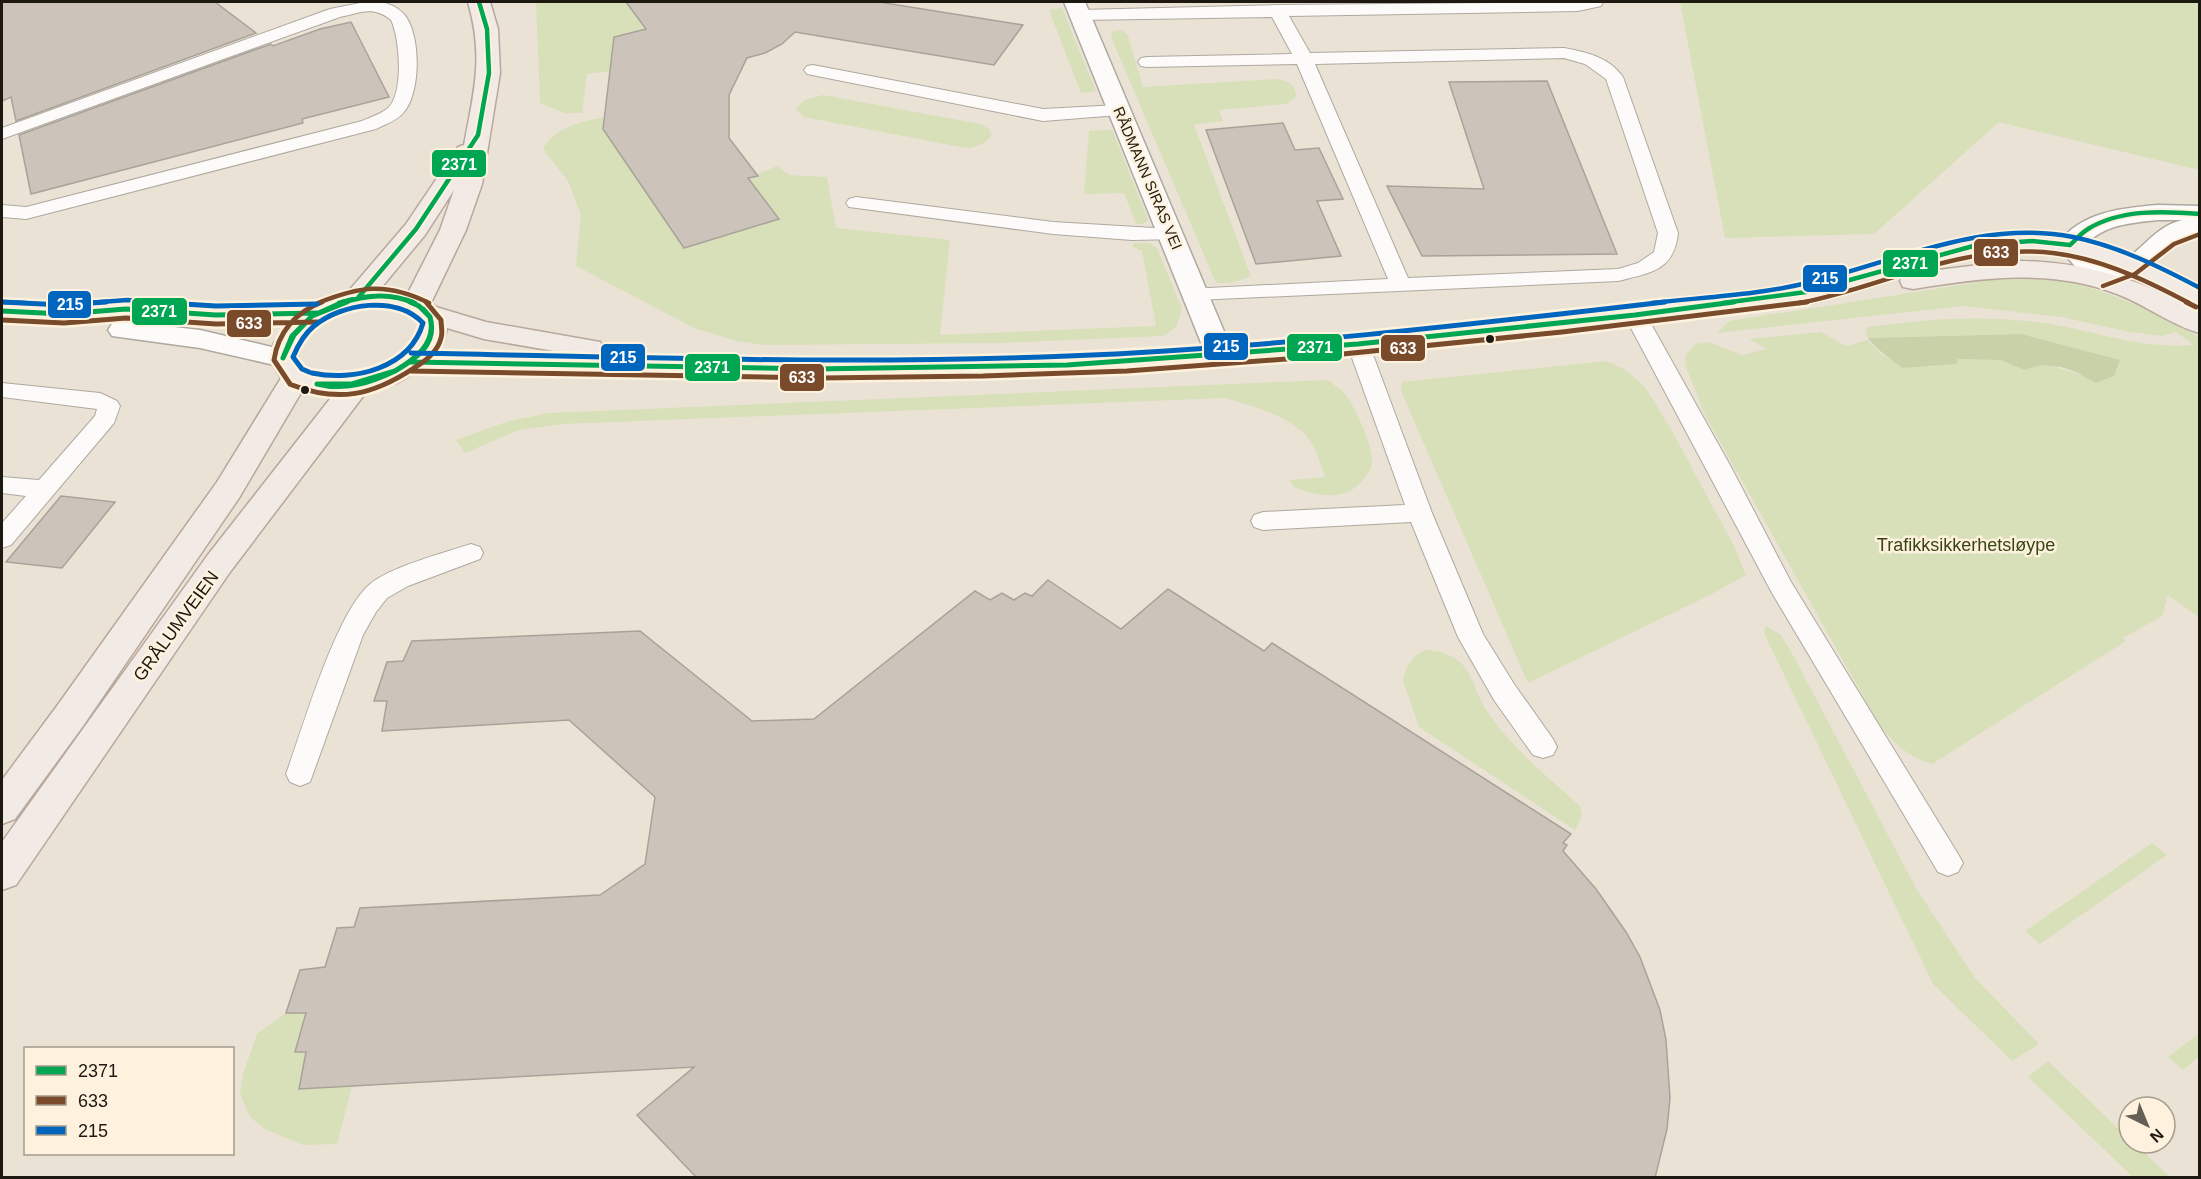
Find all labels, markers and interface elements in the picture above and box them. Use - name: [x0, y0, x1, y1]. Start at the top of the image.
- street label: RÅDMANN SIRAS VEI: [1110, 104, 1186, 252]
- line badge: 2371: [431, 149, 487, 178]
- text: 2371: [441, 156, 477, 173]
- line badge: 633: [1973, 238, 2019, 267]
- text: 633: [1983, 244, 2009, 261]
- line badge: 2371: [1882, 249, 1939, 278]
- text: 2371: [1892, 255, 1928, 272]
- line badge: 215: [1802, 264, 1848, 293]
- text: 215: [1812, 270, 1838, 287]
- line badge: 215: [47, 290, 92, 319]
- text: 215: [57, 296, 83, 313]
- line badge: 2371: [131, 297, 188, 326]
- text: 2371: [141, 303, 177, 320]
- line badge: 633: [226, 309, 272, 338]
- text: 633: [236, 315, 262, 332]
- line badge: 215: [1203, 332, 1249, 361]
- line badge: 2371: [1286, 333, 1343, 362]
- unlabelled marker: [1484, 333, 1496, 345]
- line badge: 633: [1380, 334, 1426, 362]
- text: 215: [1213, 338, 1239, 355]
- text: 2371: [1297, 339, 1333, 356]
- text: 633: [1390, 340, 1416, 357]
- line badge: 215: [600, 343, 646, 372]
- text: 215: [610, 349, 636, 366]
- line badge: 2371: [684, 353, 741, 382]
- text: 2371: [694, 359, 730, 376]
- line badge: 633: [779, 363, 825, 392]
- text: 633: [789, 369, 815, 386]
- unlabelled marker: [299, 384, 311, 396]
- park label: Trafikksikkerhetsløype: [1877, 535, 2055, 555]
- street label: GRÅLUMVEIEN: [129, 567, 223, 685]
- legend: [24, 1047, 234, 1155]
- text: 2371: [78, 1061, 118, 1081]
- text: 633: [78, 1091, 108, 1111]
- north arrow: [2117, 1095, 2177, 1155]
- text: 215: [78, 1121, 108, 1141]
- text: N: [2147, 1125, 2167, 1146]

